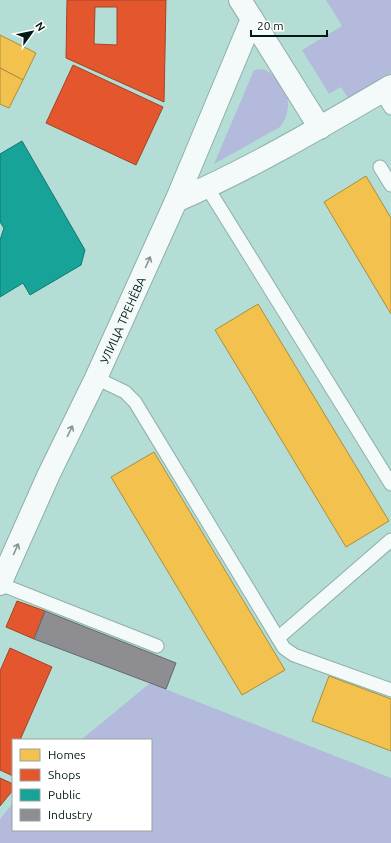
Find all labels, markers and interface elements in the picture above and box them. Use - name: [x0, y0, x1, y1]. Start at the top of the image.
- north arrow: [12, 12, 52, 52]
- scale bar: [251, 12, 327, 38]
- text: 20 m: [257, 19, 284, 32]
- text: N: [33, 20, 48, 33]
- one-way arrow: [145, 256, 152, 268]
- street label: УЛИЦА ТРЕНЁВА: [97, 275, 147, 365]
- one-way arrow: [67, 425, 74, 437]
- one-way arrow: [13, 543, 20, 555]
- legend: [12, 739, 152, 831]
- text: Homes: [48, 748, 86, 761]
- text: Shops: [48, 768, 80, 781]
- text: Public: [48, 788, 81, 801]
- text: Industry: [48, 808, 93, 821]

